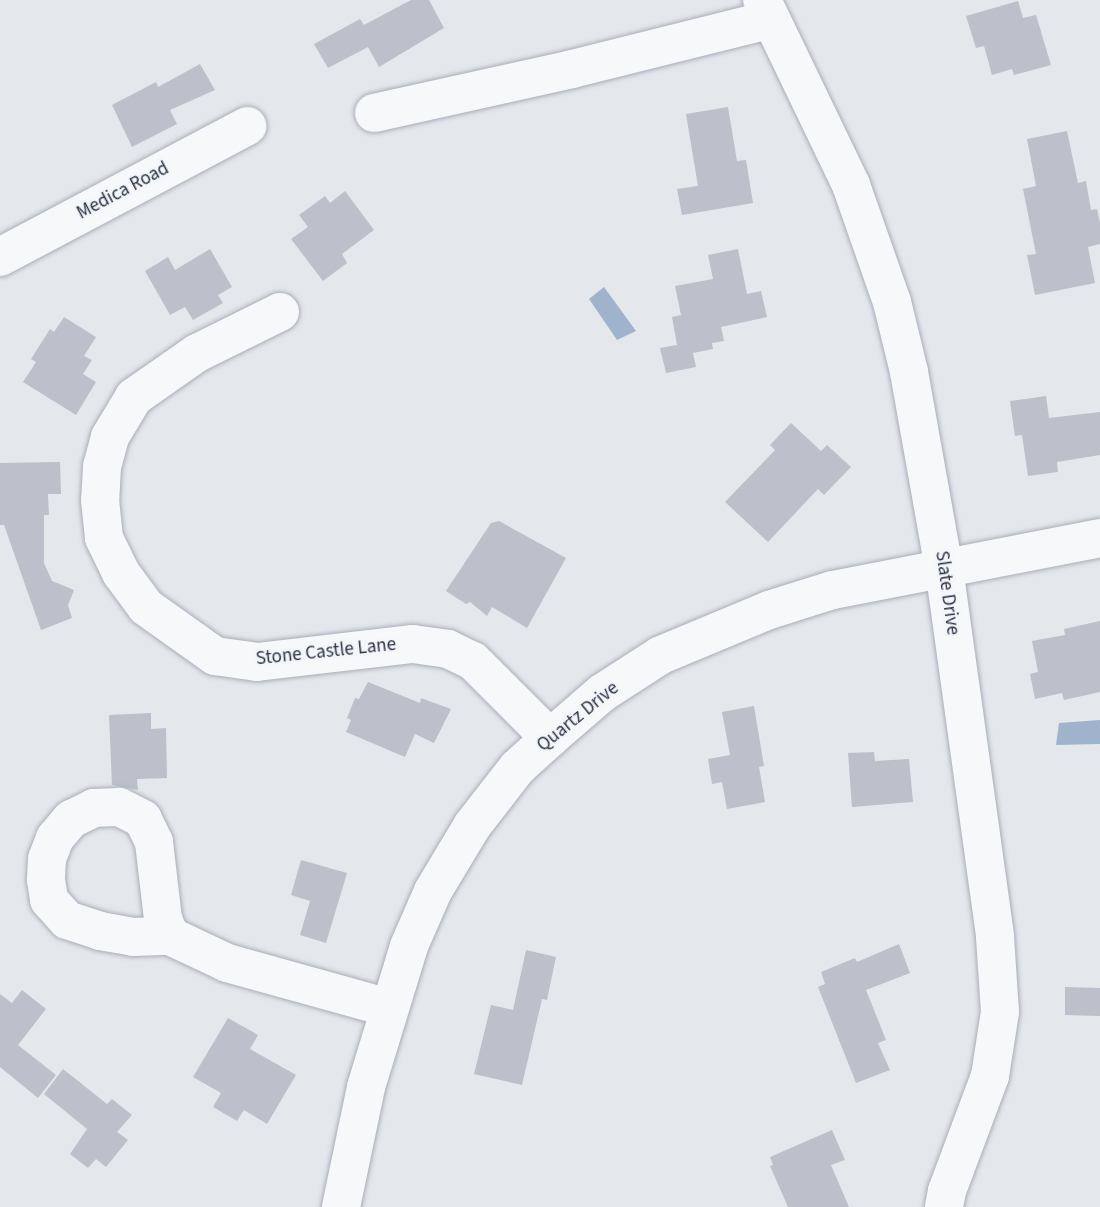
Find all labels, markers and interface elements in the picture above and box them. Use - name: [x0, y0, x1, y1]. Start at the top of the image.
- street label: Medica Road: [73, 157, 173, 225]
- street label: Slate Drive: [930, 549, 964, 637]
- street label: Stone Castle Lane: [255, 633, 397, 671]
- street label: Quartz Drive: [533, 677, 623, 757]

